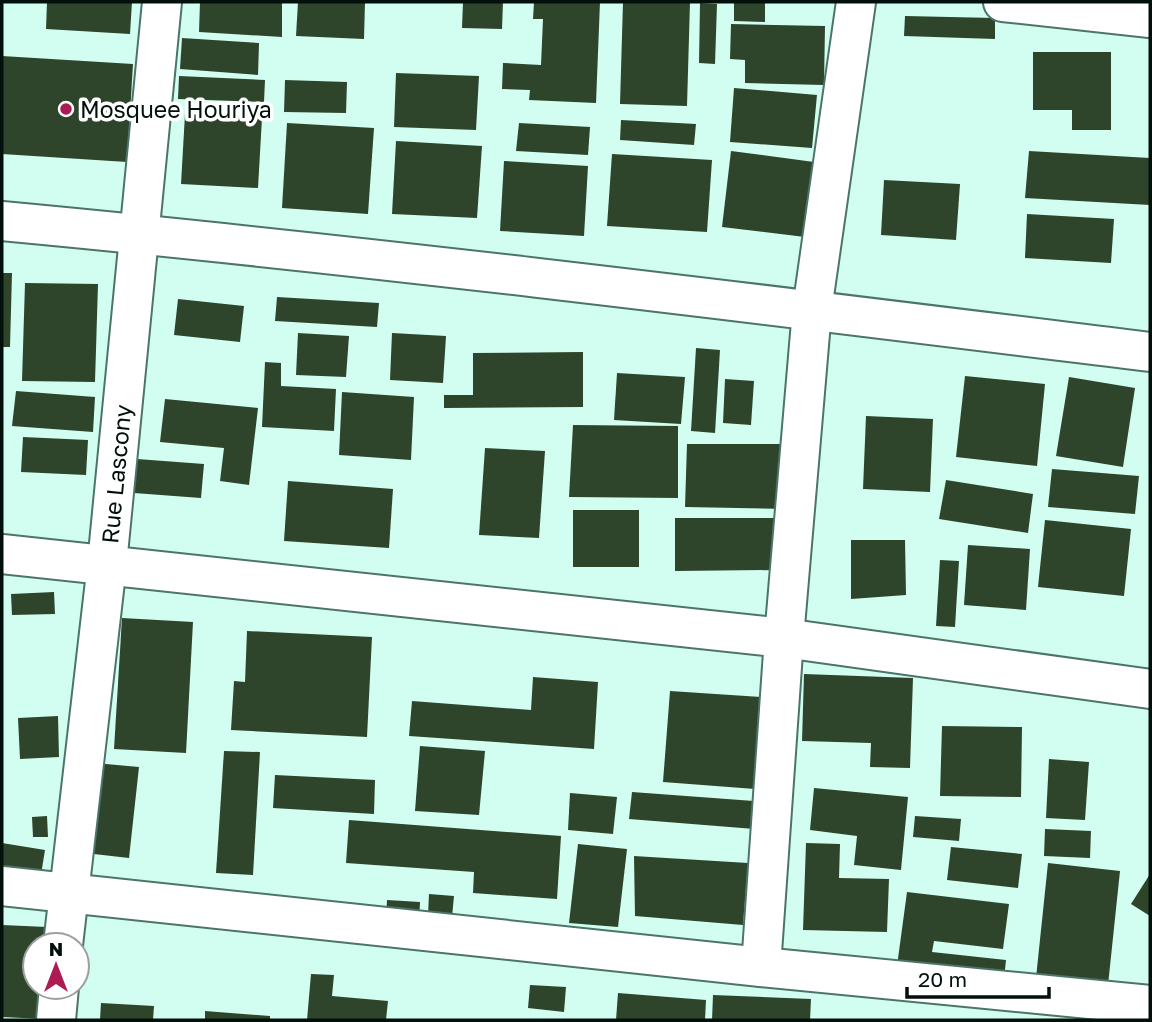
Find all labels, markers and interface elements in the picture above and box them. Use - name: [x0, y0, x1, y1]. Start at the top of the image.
- place label: Mosquee Houriya: [80, 95, 272, 123]
- marker: Mosquee Houriya: [58, 101, 74, 117]
- street label: Rue Lascony: [95, 403, 137, 545]
- north arrow: [21, 931, 91, 1001]
- text: N: [49, 937, 63, 960]
- scale bar: [907, 956, 1049, 1000]
- text: 20 m: [918, 966, 967, 992]

